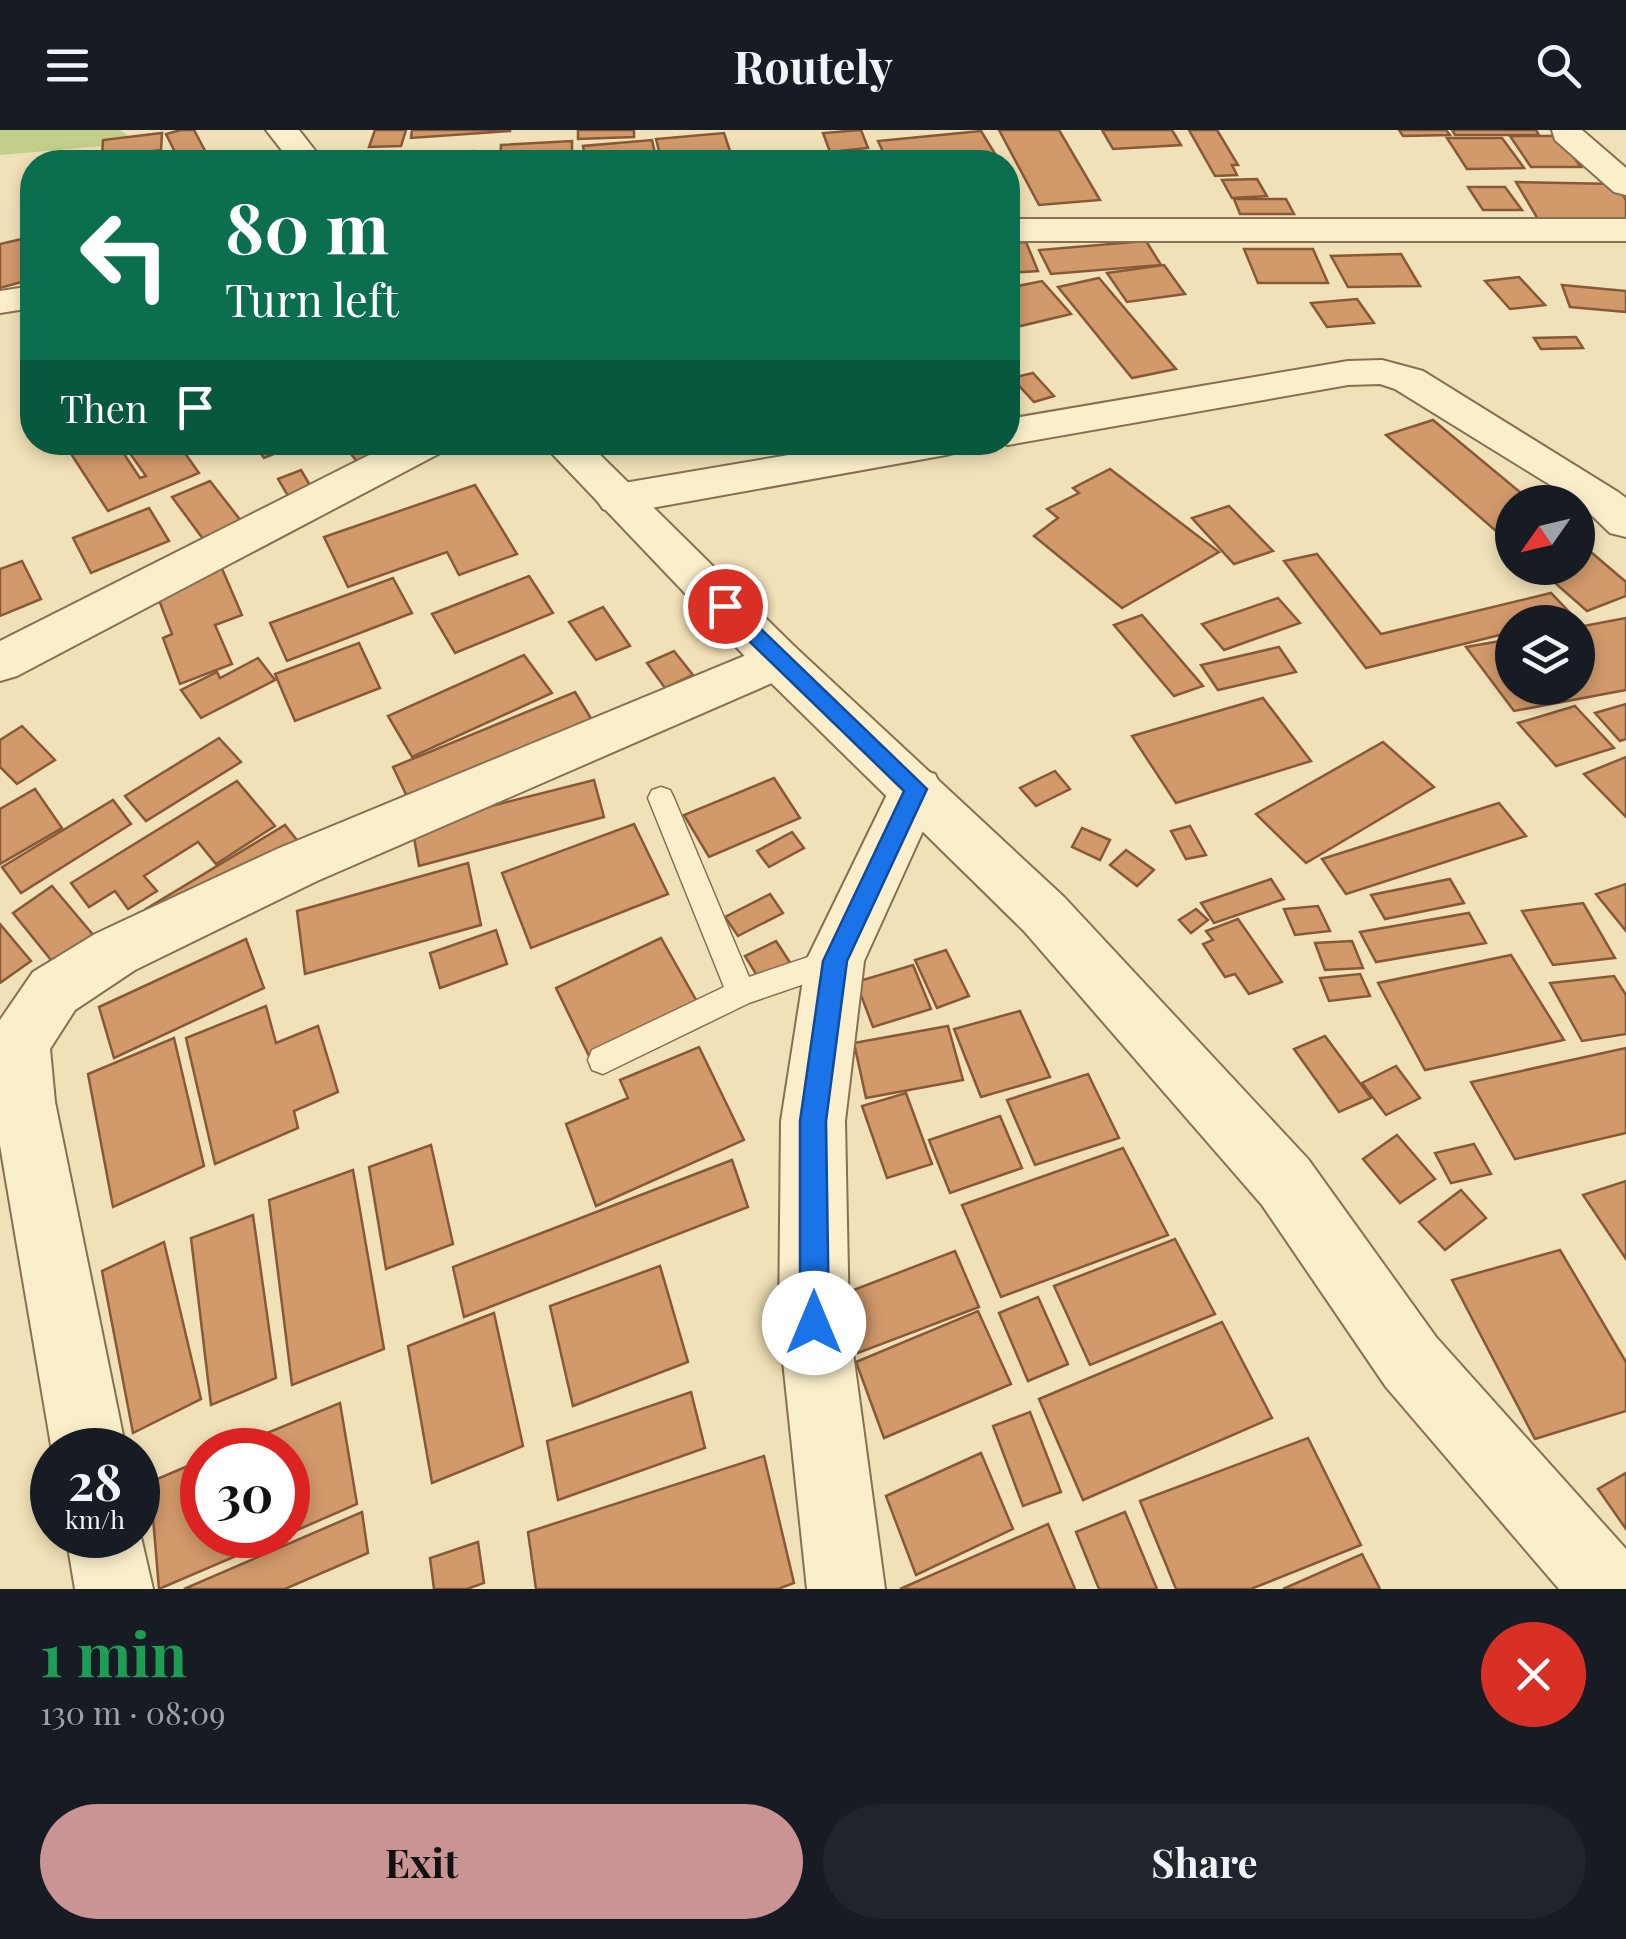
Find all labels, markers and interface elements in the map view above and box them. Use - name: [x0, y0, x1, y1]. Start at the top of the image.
- text: Routely: [733, 35, 893, 95]
- icon: menu: [40, 38, 95, 93]
- icon: search: [1531, 38, 1586, 93]
- text: 80 m: [225, 178, 389, 272]
- icon: left: [60, 190, 190, 320]
- text: Turn left: [225, 268, 399, 328]
- icon: arrive: [168, 380, 223, 435]
- text: Then: [60, 382, 148, 433]
- north arrow: [1495, 485, 1595, 585]
- map controls: [1495, 485, 1595, 705]
- pin: [683, 564, 768, 649]
- icon: arrive: [698, 579, 753, 634]
- button: layers: [1495, 605, 1595, 705]
- position arrow: [762, 1271, 866, 1375]
- speed limit sign: 30: [180, 1428, 310, 1558]
- text: 28: [68, 1447, 122, 1514]
- text: km/h: [65, 1502, 125, 1535]
- text: 1 min: [40, 1612, 187, 1692]
- button: close: [1481, 1622, 1586, 1727]
- text: 130 m · 08:09: [40, 1690, 226, 1733]
- button: Exit: [40, 1804, 803, 1919]
- button: Share: [823, 1804, 1586, 1919]

